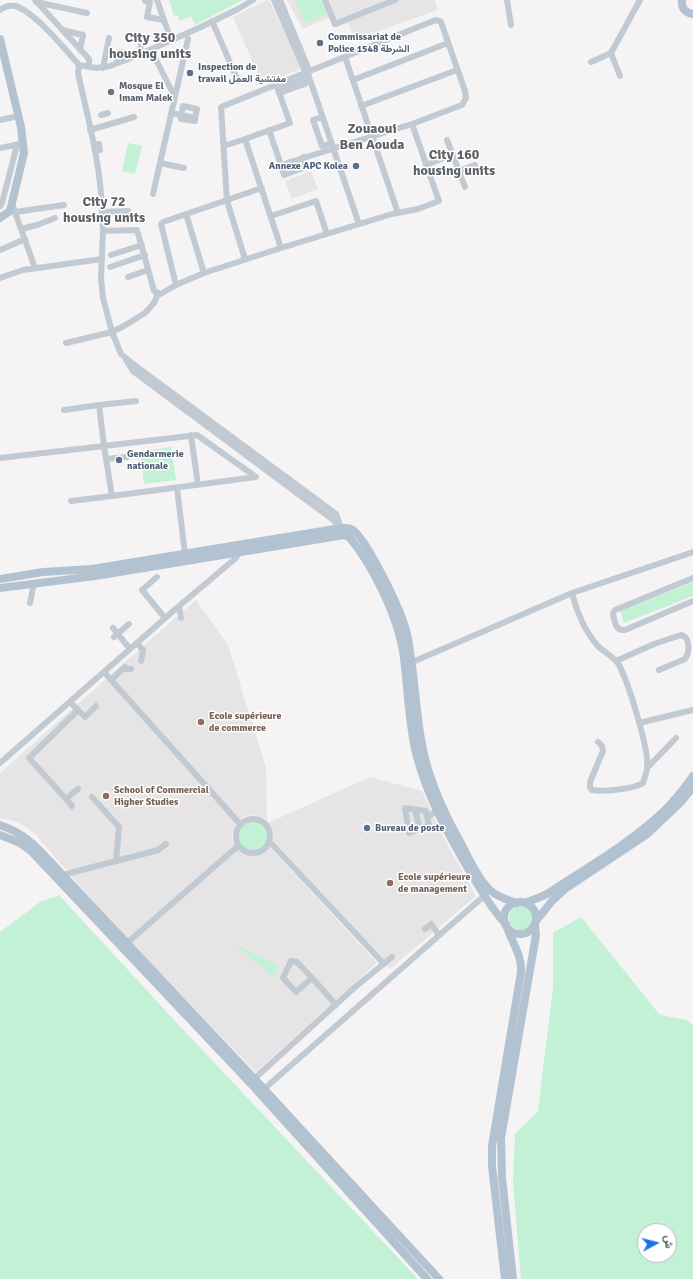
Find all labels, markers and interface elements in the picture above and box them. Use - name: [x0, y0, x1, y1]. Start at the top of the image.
- district label: City 350 housing units: [109, 30, 191, 62]
- place label: Commissariat de Police 1548 الشرطة: [328, 31, 410, 54]
- marker: Commissariat de Police 1548 الشرطة: [315, 38, 325, 48]
- place label: Inspection de travail مفتشية العمل: [198, 61, 286, 84]
- marker: Inspection de travail مفتشية العمل: [185, 68, 195, 78]
- place label: Mosque El Imam Malek: [119, 80, 172, 104]
- marker: Mosque El Imam Malek: [106, 87, 116, 97]
- district label: Zouaoui Ben Aouda: [340, 121, 404, 154]
- district label: City 160 housing units: [413, 147, 495, 180]
- place label: Annexe APC Kolea: [269, 160, 348, 172]
- marker: Annexe APC Kolea: [351, 161, 361, 171]
- district label: City 72 housing units: [63, 194, 145, 226]
- place label: Gendarmerie nationale: [127, 448, 184, 472]
- marker: Gendarmerie nationale: [114, 455, 124, 465]
- place label: Ecole supérieure de commerce: [209, 710, 281, 734]
- marker: Ecole supérieure de commerce: [196, 717, 206, 727]
- place label: School of Commercial Higher Studies: [114, 784, 209, 808]
- marker: School of Commercial Higher Studies: [101, 791, 111, 801]
- place label: Bureau de poste: [375, 822, 444, 834]
- marker: Bureau de poste: [362, 823, 372, 833]
- place label: Ecole supérieure de management: [398, 871, 470, 894]
- marker: Ecole supérieure de management: [385, 878, 395, 888]
- north arrow: [637, 1223, 677, 1263]
- text: ش: [661, 1234, 676, 1249]

